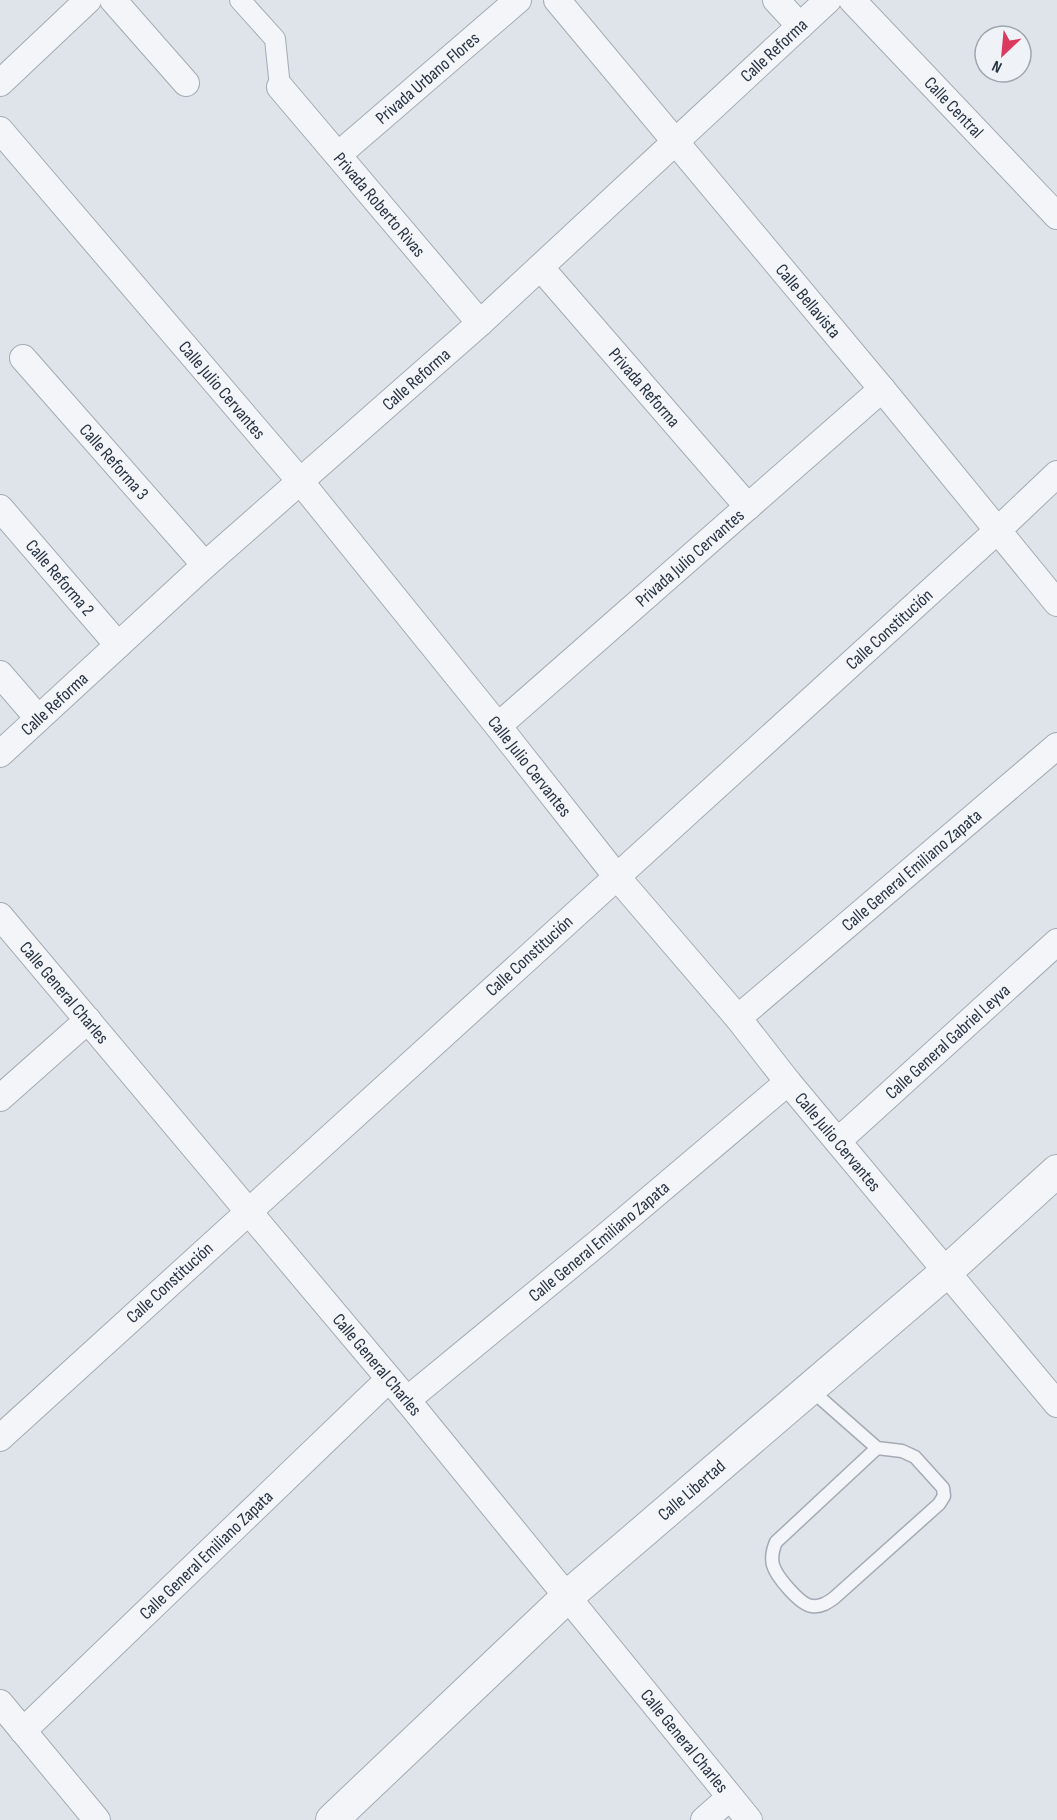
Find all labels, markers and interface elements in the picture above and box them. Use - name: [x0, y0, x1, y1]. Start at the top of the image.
- street label: Calle Reforma: [736, 14, 812, 86]
- north arrow: [973, 24, 1033, 84]
- street label: Privada Urbano Flores: [371, 28, 484, 128]
- text: N: [989, 56, 1005, 77]
- street label: Calle Central: [920, 72, 988, 142]
- street label: Privada Roberto Rivas: [329, 148, 430, 261]
- street label: Calle Bellavista: [771, 259, 845, 342]
- street label: Calle Julio Cervantes: [174, 337, 270, 443]
- street label: Privada Reforma: [604, 343, 685, 432]
- street label: Calle Reforma: [378, 344, 454, 415]
- street label: Calle Reforma 3: [75, 419, 153, 504]
- street label: Privada Julio Cervantes: [631, 505, 748, 611]
- street label: Calle Reforma 2: [21, 535, 99, 620]
- street label: Calle Constitución: [841, 584, 937, 674]
- street label: Calle Reforma: [17, 668, 92, 740]
- street label: Calle Julio Cervantes: [484, 712, 576, 821]
- street label: Calle General Emiliano Zapata: [837, 805, 986, 935]
- street label: Calle Constitución: [481, 911, 577, 1000]
- street label: Calle General Charles: [15, 937, 113, 1048]
- street label: Calle General Gabriel Leyva: [881, 979, 1014, 1103]
- street label: Calle Julio Cervantes: [791, 1088, 885, 1196]
- street label: Calle General Emiliano Zapata: [524, 1177, 674, 1306]
- street label: Calle Constitución: [122, 1238, 217, 1327]
- street label: Calle General Charles: [328, 1309, 426, 1420]
- street label: Calle Libertad: [653, 1455, 730, 1525]
- street label: Calle General Emiliano Zapata: [135, 1486, 277, 1624]
- street label: Calle General Charles: [636, 1685, 733, 1797]

